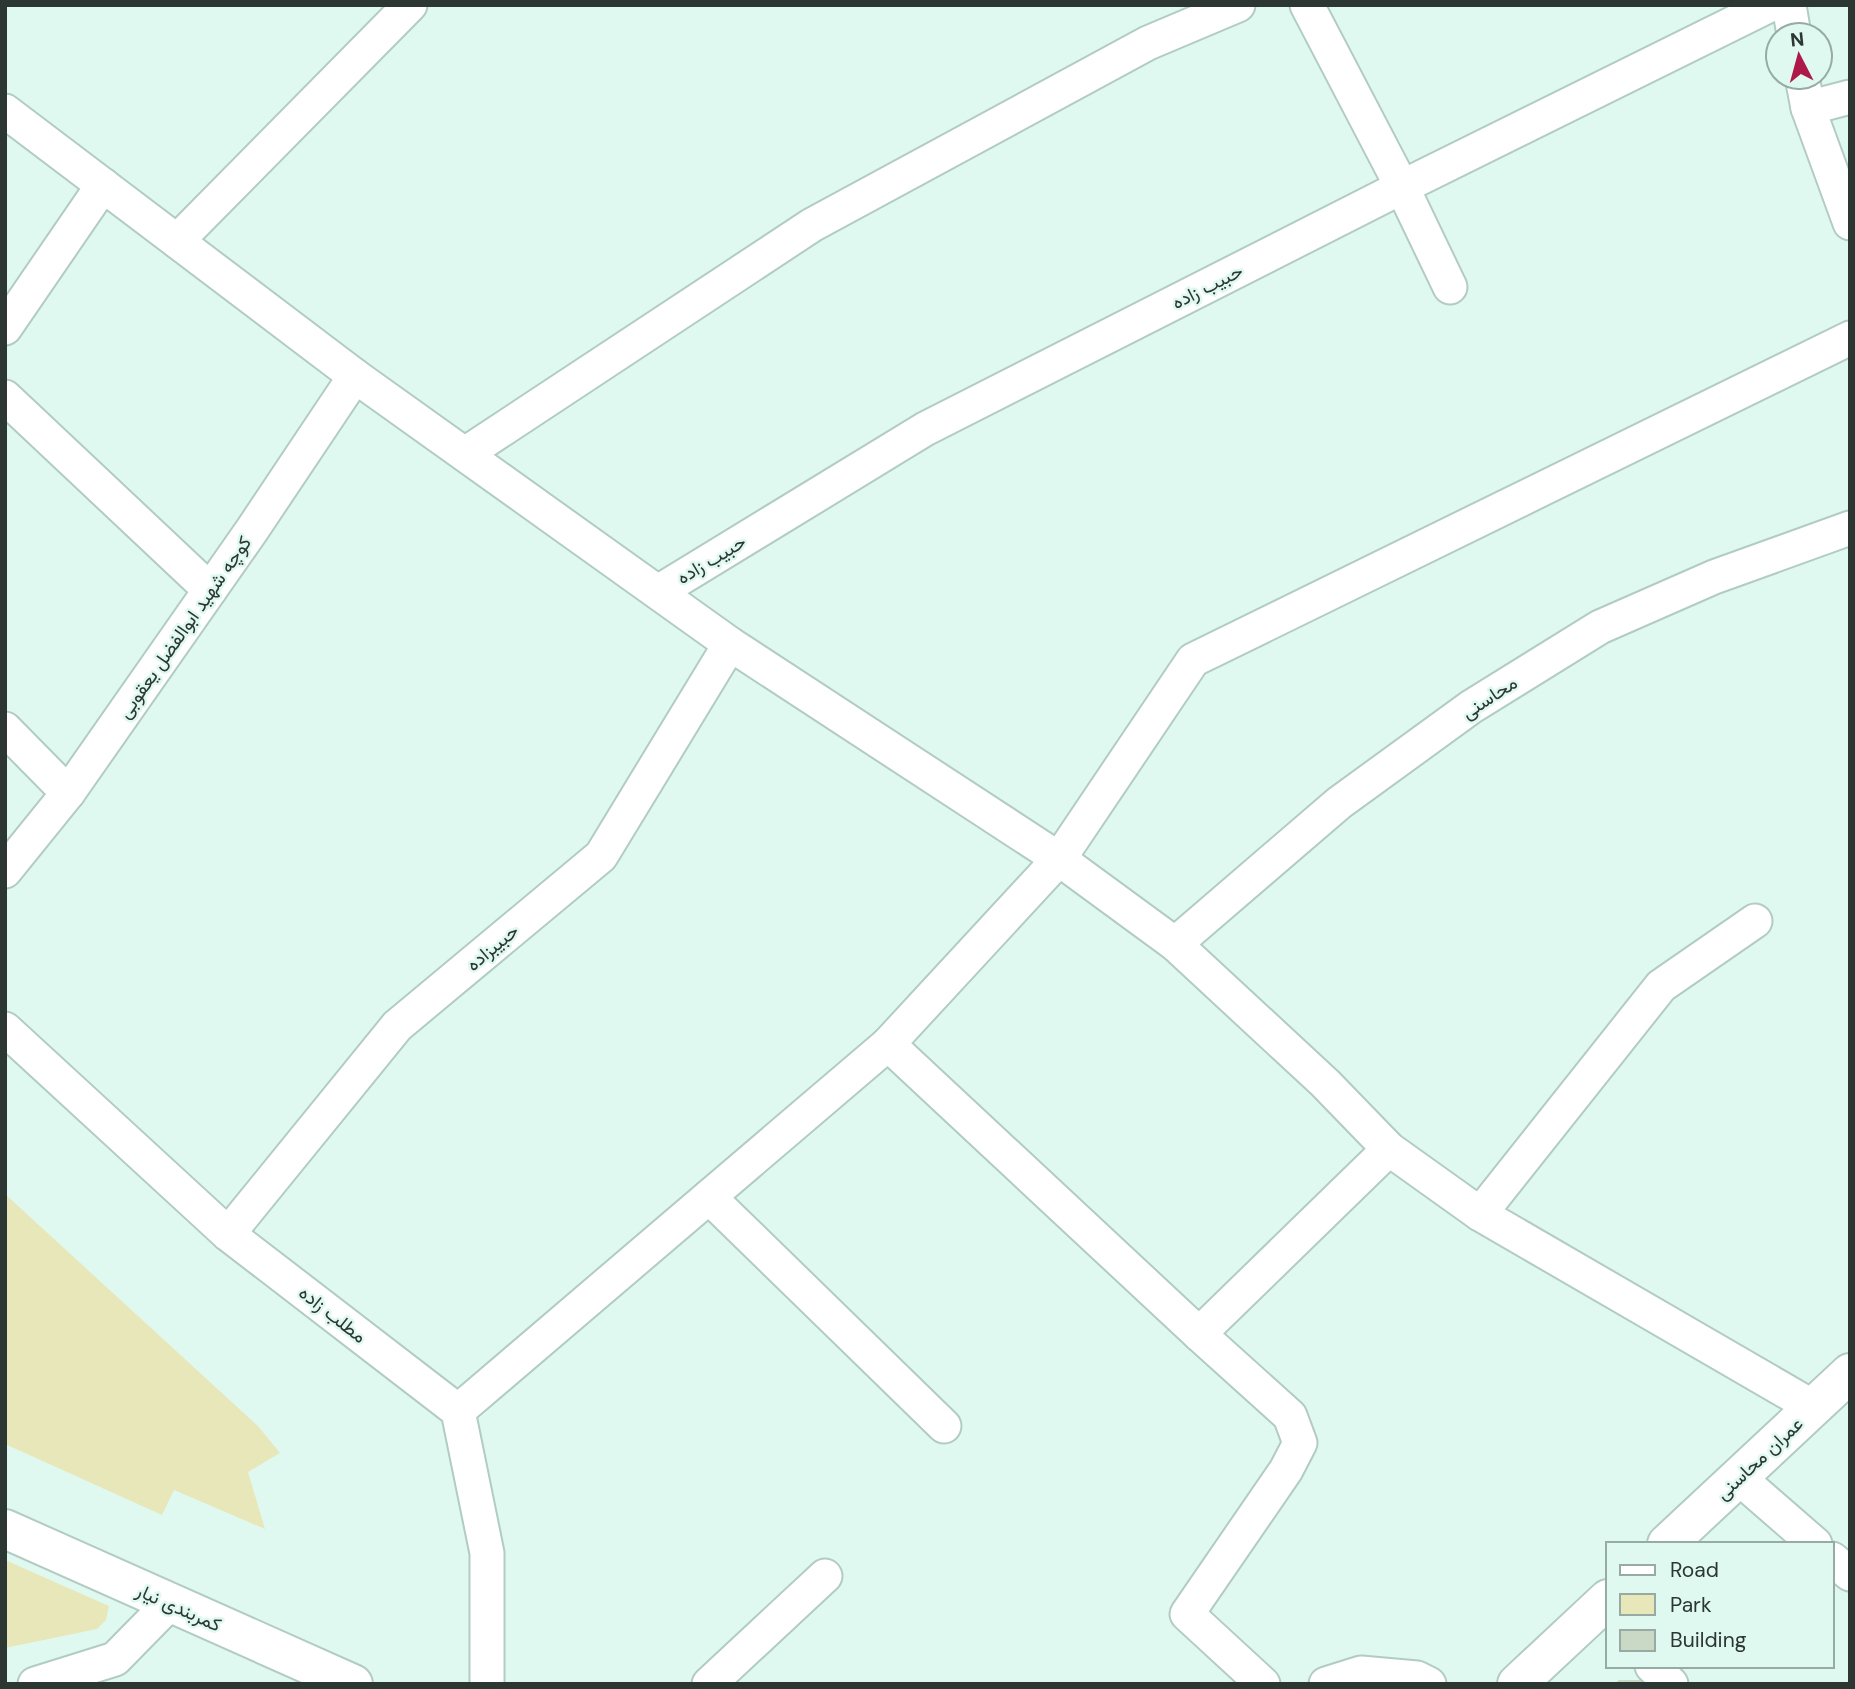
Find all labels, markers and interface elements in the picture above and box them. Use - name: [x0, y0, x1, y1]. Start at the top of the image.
- north arrow: [1764, 21, 1834, 91]
- text: N: [1789, 26, 1805, 53]
- street label: حبیب زاده: [1167, 258, 1247, 315]
- street label: حبیب زاده: [672, 529, 750, 590]
- street label: کوچه شهید ابوالفضل یعقوبی: [112, 531, 258, 724]
- street label: محاسنی: [1457, 670, 1522, 725]
- street label: حبیبزاده: [461, 918, 524, 977]
- street label: مطلب زاده: [294, 1280, 372, 1349]
- street label: عمران محاسنی: [1710, 1411, 1808, 1505]
- legend: [1606, 1542, 1834, 1668]
- text: Road: [1670, 1556, 1719, 1584]
- street label: کمربندی نیار: [131, 1577, 225, 1637]
- text: Park: [1670, 1591, 1712, 1619]
- text: Building: [1670, 1626, 1747, 1654]

